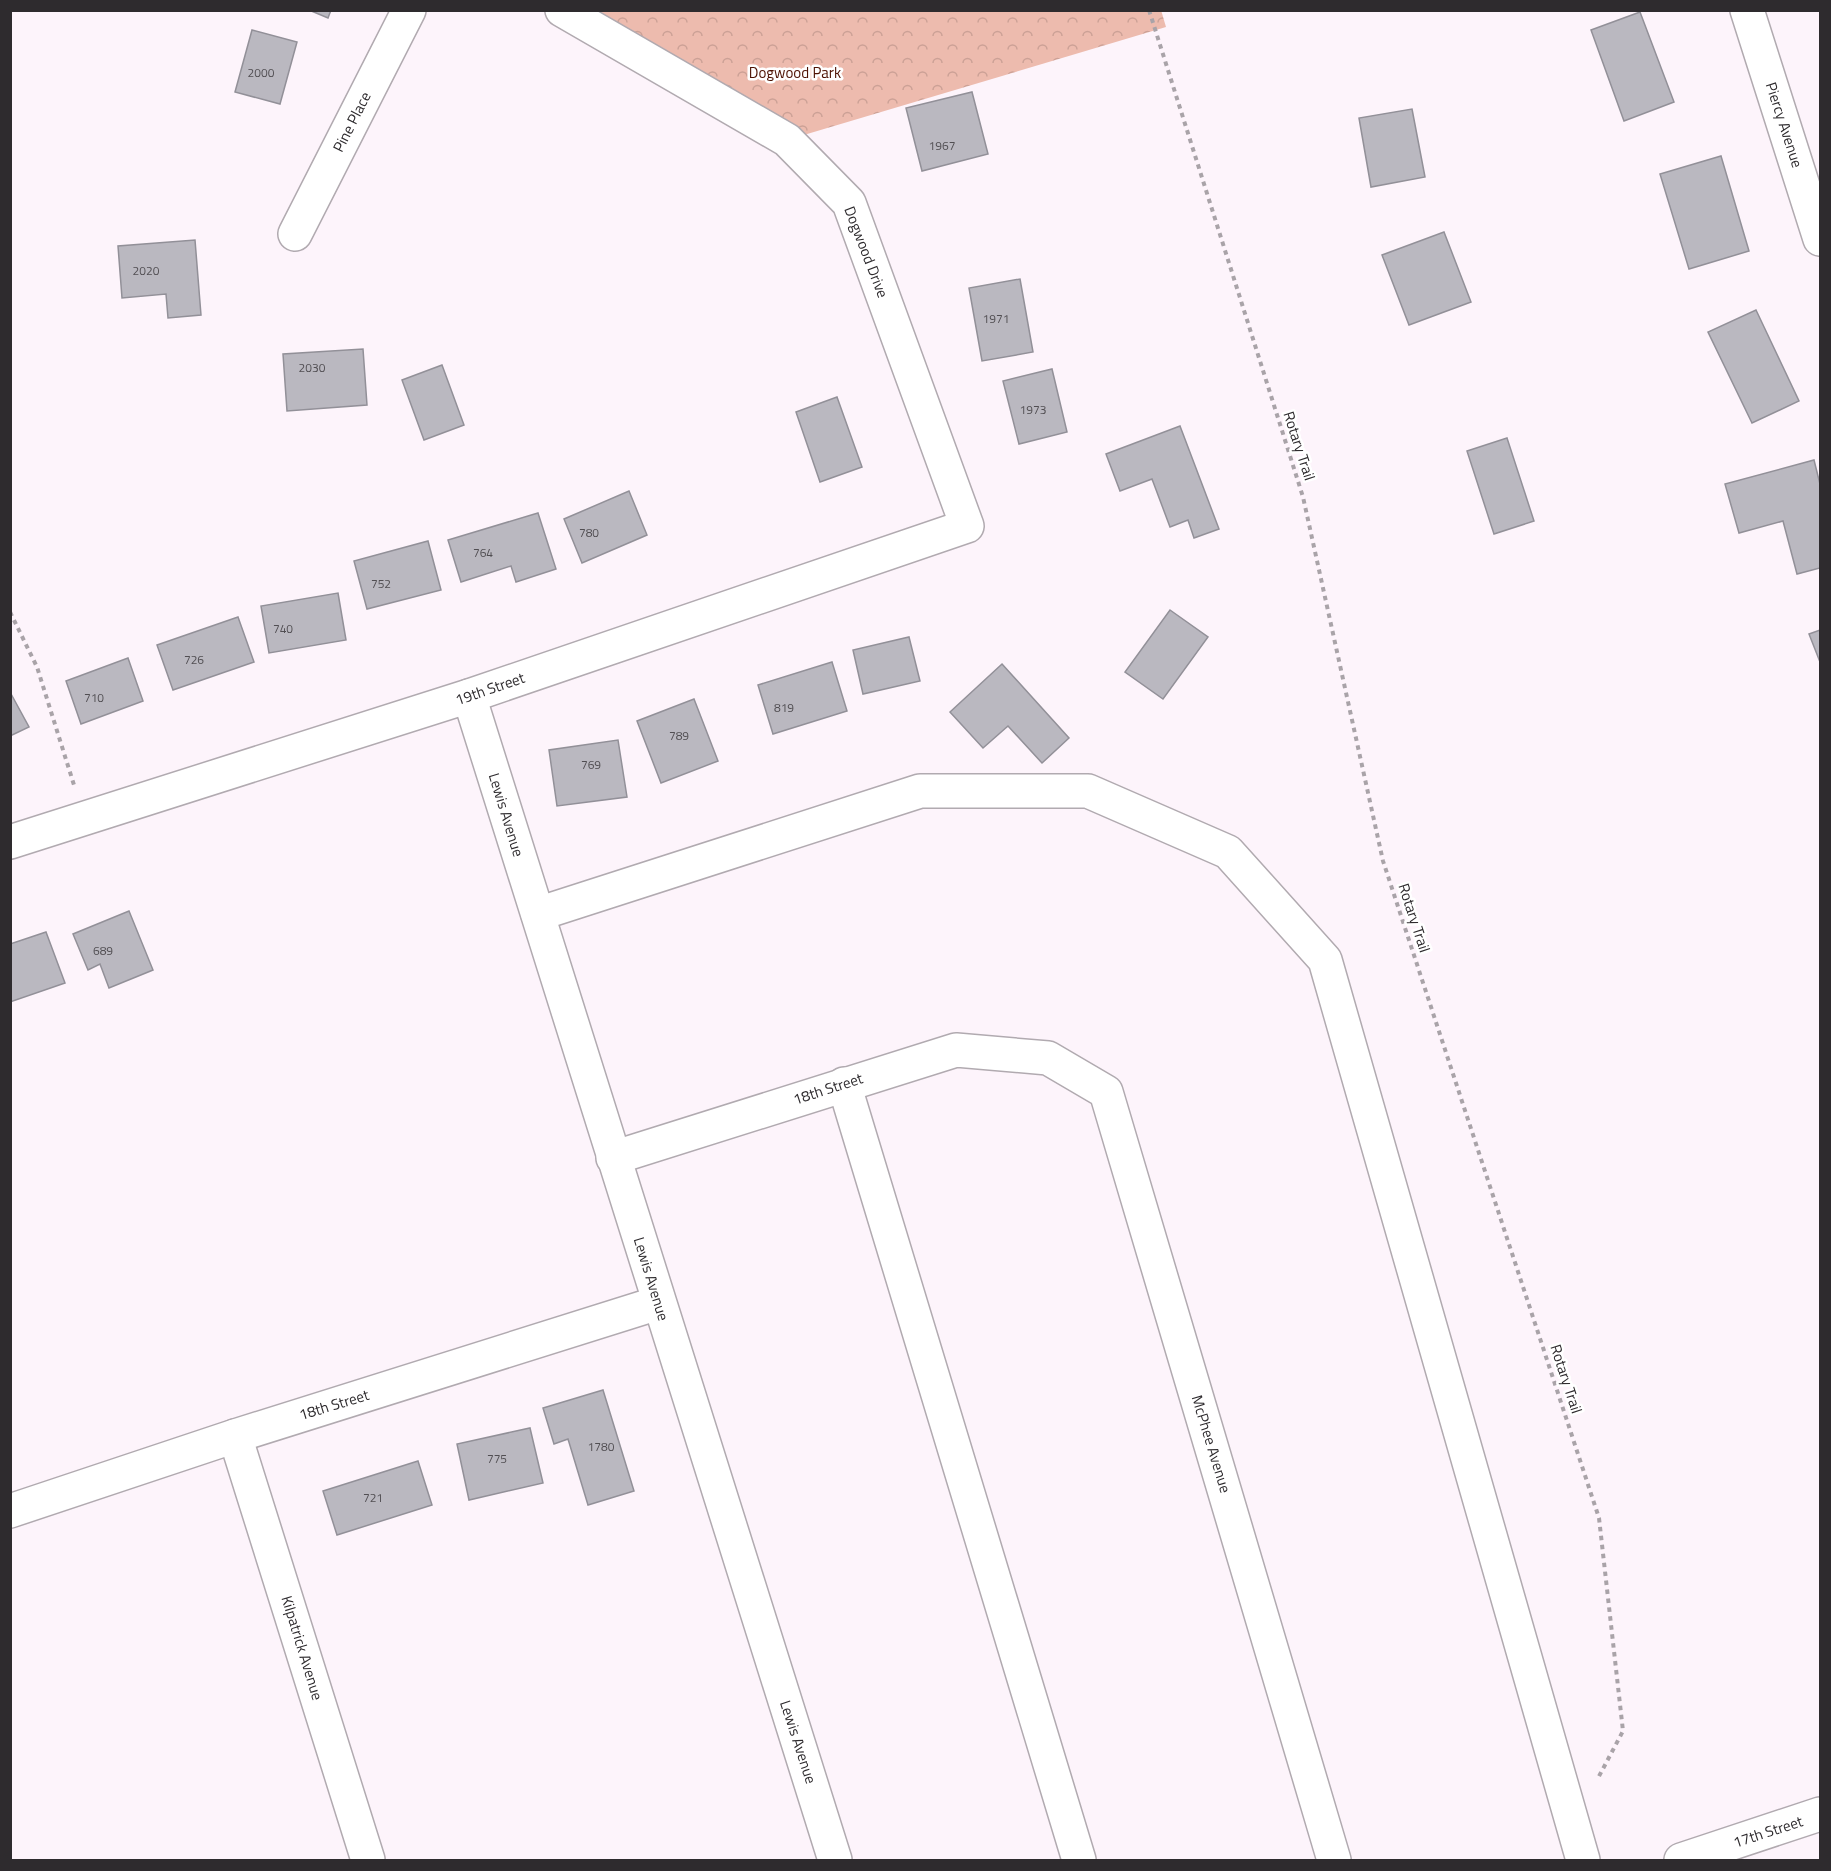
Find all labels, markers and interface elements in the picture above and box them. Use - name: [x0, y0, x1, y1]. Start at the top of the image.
- park label: Dogwood Park: [749, 61, 841, 84]
- house number: 2000: [248, 63, 275, 82]
- street label: Piercy Avenue: [1760, 79, 1809, 171]
- street label: Pine Place: [327, 88, 377, 156]
- house number: 1967: [929, 136, 955, 155]
- street label: Dogwood Drive: [838, 203, 895, 301]
- house number: 2020: [133, 261, 160, 280]
- house number: 1971: [983, 309, 1009, 328]
- house number: 2030: [299, 358, 326, 377]
- house number: 1973: [1020, 400, 1046, 419]
- street label: Rotary Trail: [1277, 408, 1321, 483]
- house number: 780: [579, 523, 599, 542]
- house number: 764: [473, 543, 493, 562]
- house number: 752: [371, 574, 391, 593]
- house number: 740: [273, 619, 293, 638]
- house number: 726: [184, 650, 204, 669]
- street label: 19th Street: [452, 666, 528, 711]
- house number: 710: [84, 688, 104, 707]
- house number: 819: [774, 698, 794, 717]
- house number: 789: [669, 726, 689, 745]
- house number: 769: [581, 755, 601, 774]
- street label: Lewis Avenue: [483, 770, 530, 860]
- street label: Rotary Trail: [1392, 880, 1436, 955]
- house number: 689: [93, 941, 113, 960]
- street label: 18th Street: [790, 1066, 866, 1111]
- street label: Lewis Avenue: [628, 1234, 675, 1324]
- street label: Rotary Trail: [1544, 1341, 1588, 1416]
- street label: 18th Street: [296, 1383, 372, 1426]
- street label: McPhee Avenue: [1186, 1392, 1237, 1496]
- house number: 1780: [588, 1437, 615, 1456]
- house number: 775: [487, 1449, 507, 1468]
- house number: 721: [363, 1488, 383, 1507]
- street label: Kilpatrick Avenue: [276, 1593, 329, 1703]
- street label: Lewis Avenue: [774, 1697, 823, 1787]
- street label: 17th Street: [1730, 1809, 1806, 1854]

